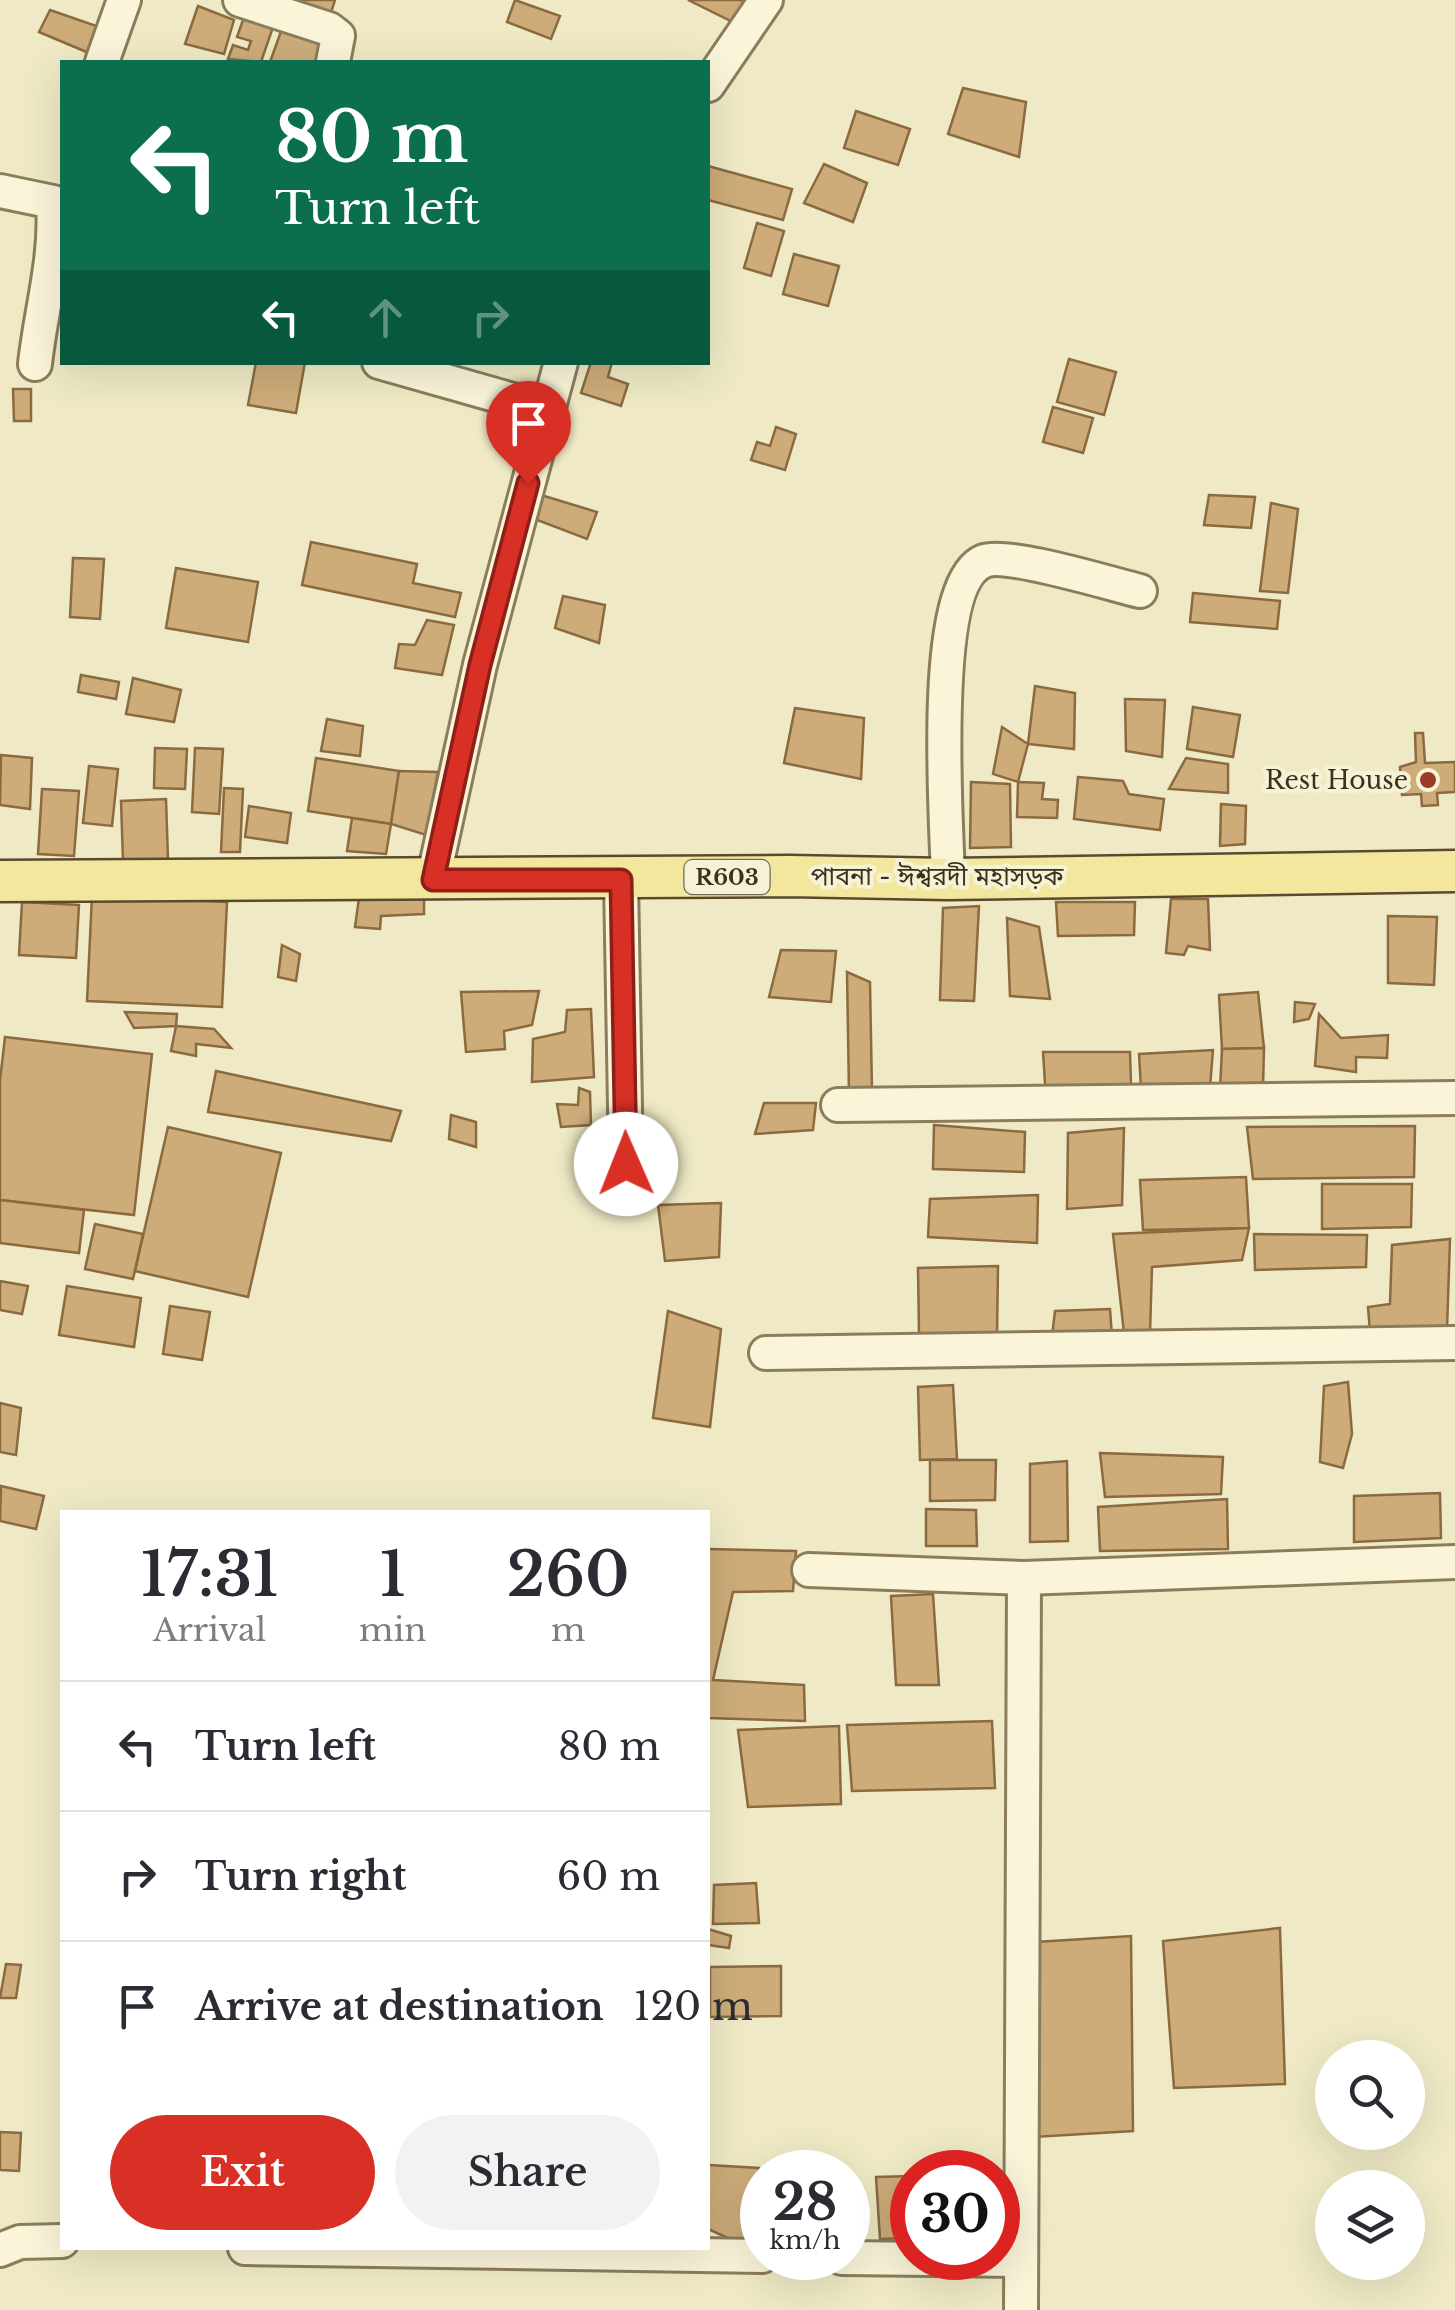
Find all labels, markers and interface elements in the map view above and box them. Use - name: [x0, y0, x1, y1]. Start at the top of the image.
- text: 80 m: [275, 94, 468, 181]
- icon: left: [110, 100, 240, 230]
- text: Turn left: [275, 180, 480, 236]
- icon: left: [253, 290, 308, 345]
- icon: ahead: [358, 290, 413, 345]
- icon: right: [463, 290, 518, 345]
- pin: [486, 381, 571, 484]
- icon: arrive: [501, 396, 556, 451]
- place label: Rest House: [1265, 765, 1408, 796]
- marker: Rest House: [1417, 769, 1439, 791]
- road number: R603: [684, 860, 770, 894]
- street label: পাবনা - ঈশ্বরদী মহাসড়ক: [811, 861, 1064, 892]
- position arrow: [574, 1112, 678, 1216]
- text: 17:31: [140, 1538, 279, 1612]
- text: 1: [380, 1538, 406, 1612]
- text: 260: [507, 1538, 630, 1612]
- text: Arrival: [153, 1610, 266, 1650]
- text: min: [359, 1610, 426, 1650]
- text: m: [551, 1610, 585, 1650]
- icon: left: [110, 1719, 165, 1774]
- text: Turn left: [195, 1723, 376, 1770]
- text: 80 m: [558, 1723, 660, 1770]
- icon: right: [110, 1849, 165, 1904]
- text: Turn right: [195, 1853, 406, 1900]
- text: 60 m: [557, 1853, 660, 1900]
- icon: arrive: [110, 1979, 165, 2034]
- text: Arrive at destination: [195, 1983, 604, 2030]
- text: 120 m: [634, 1983, 753, 2030]
- map controls: [1315, 2040, 1425, 2280]
- button: search: [1315, 2040, 1425, 2150]
- button: Exit: [110, 2115, 375, 2230]
- button: Share: [395, 2115, 660, 2230]
- speed limit sign: 30: [890, 2150, 1020, 2280]
- button: layers: [1315, 2170, 1425, 2280]
- text: 28: [773, 2171, 837, 2234]
- text: km/h: [770, 2225, 840, 2256]

